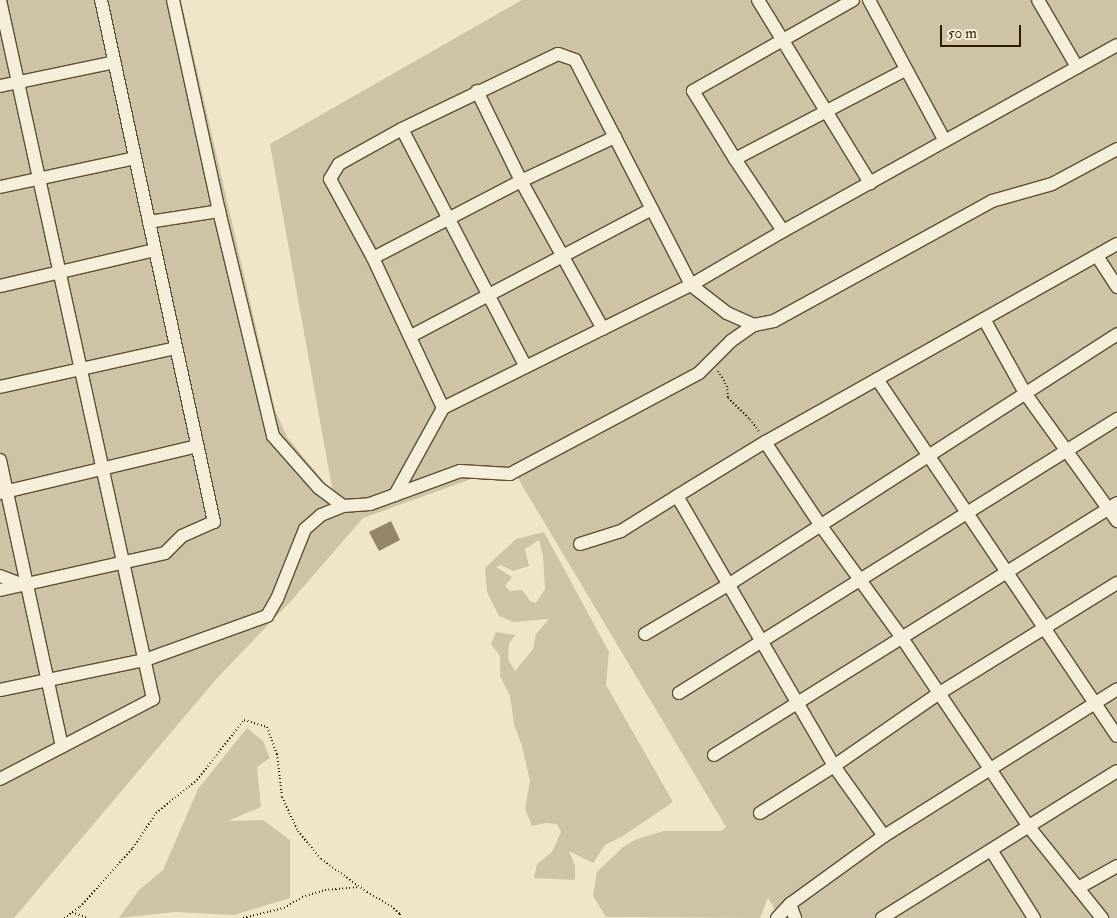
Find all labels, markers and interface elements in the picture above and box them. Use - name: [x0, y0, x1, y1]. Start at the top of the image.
- scale bar: [942, 15, 1023, 47]
- text: 50 m: [948, 24, 977, 43]

